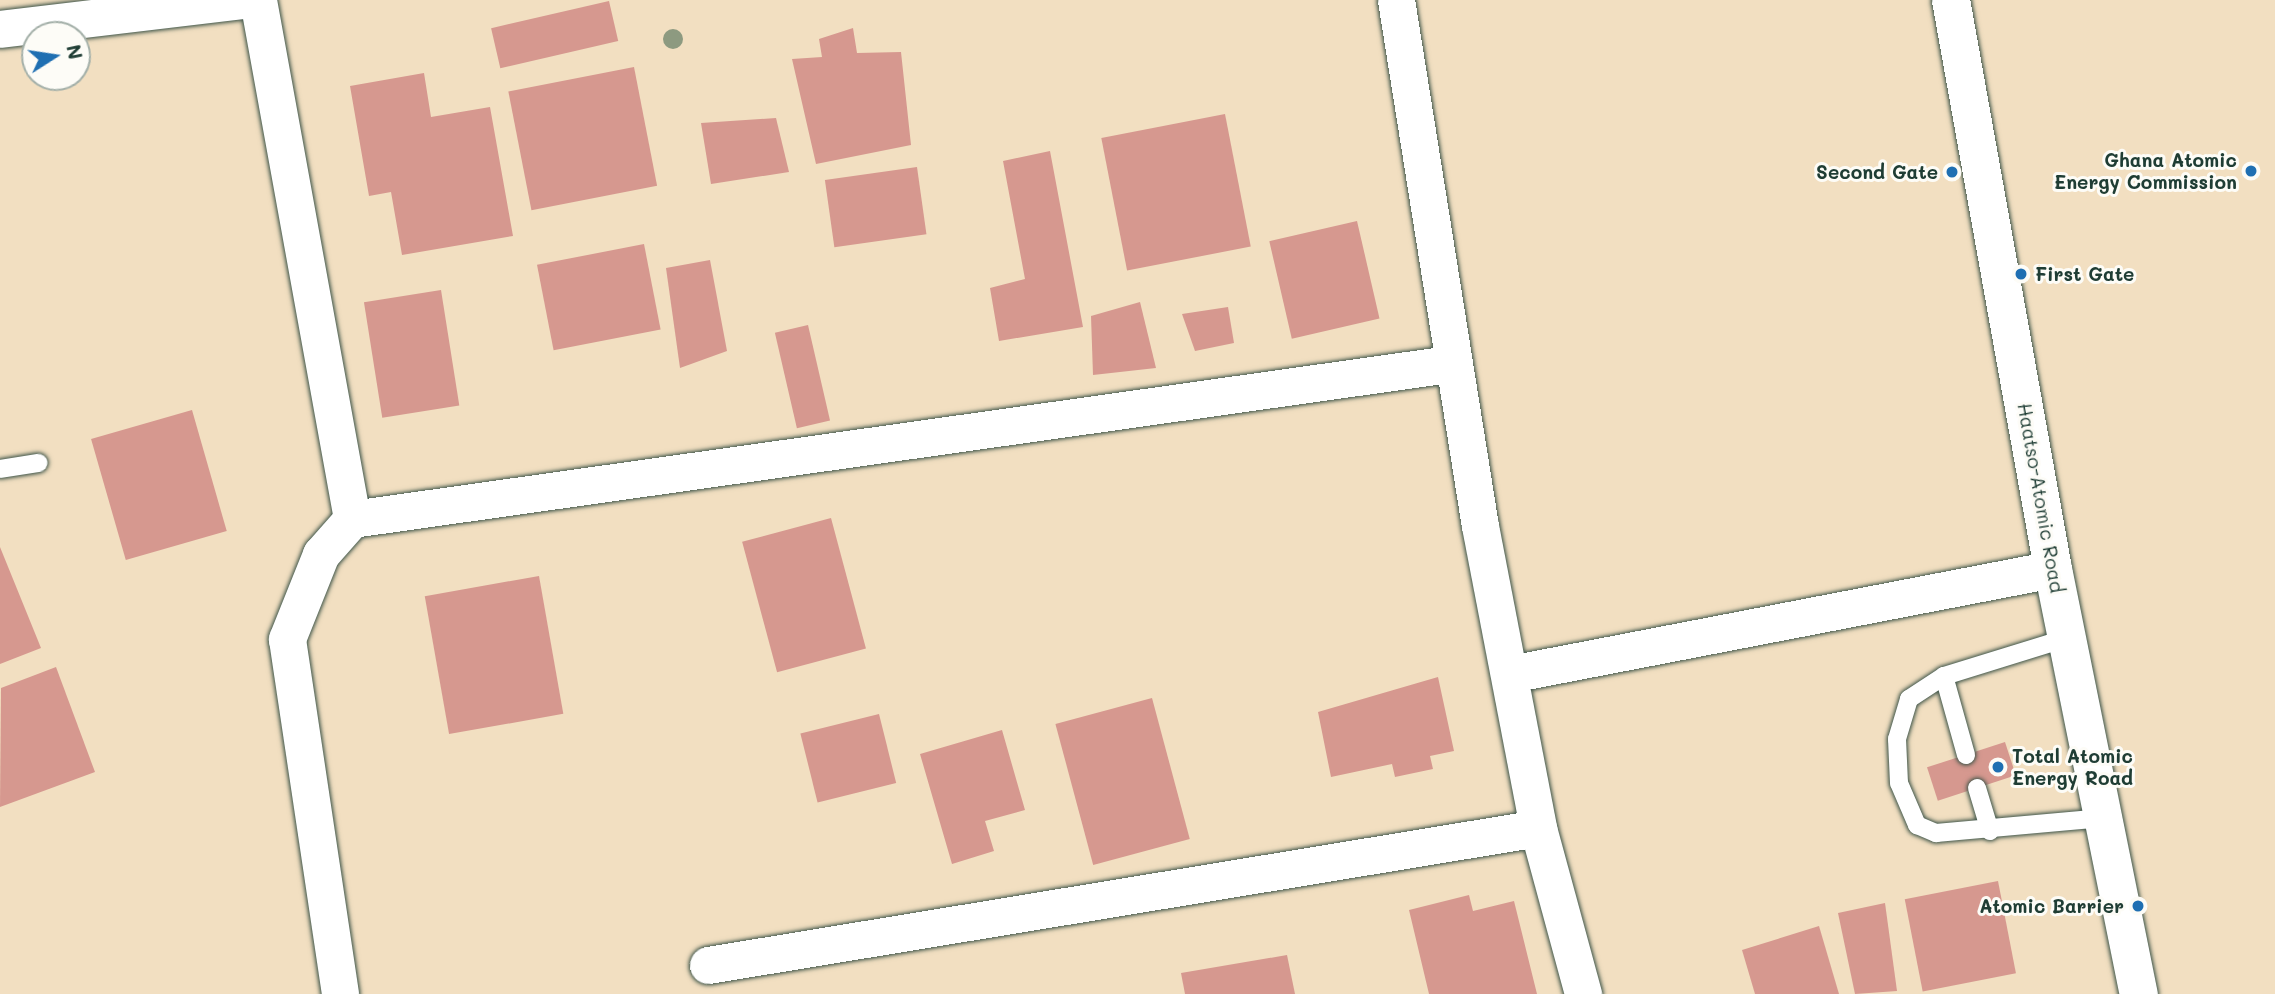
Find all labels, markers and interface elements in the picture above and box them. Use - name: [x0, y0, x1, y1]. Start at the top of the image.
- north arrow: [21, 21, 91, 91]
- text: N: [61, 42, 89, 62]
- place label: Ghana Atomic Energy Commission: [2054, 149, 2237, 193]
- place label: Second Gate: [1816, 161, 1938, 183]
- marker: Ghana Atomic Energy Commission: [2243, 163, 2259, 179]
- marker: Second Gate: [1944, 164, 1960, 180]
- place label: First Gate: [2035, 263, 2134, 285]
- marker: First Gate: [2013, 266, 2029, 282]
- street label: Haatso-Atomic Road: [2013, 401, 2069, 595]
- place label: Total Atomic Energy Road: [2012, 745, 2133, 789]
- marker: Total Atomic Energy Road: [1990, 759, 2006, 775]
- place label: Atomic Barrier: [1979, 895, 2124, 917]
- marker: Atomic Barrier: [2130, 898, 2146, 914]

